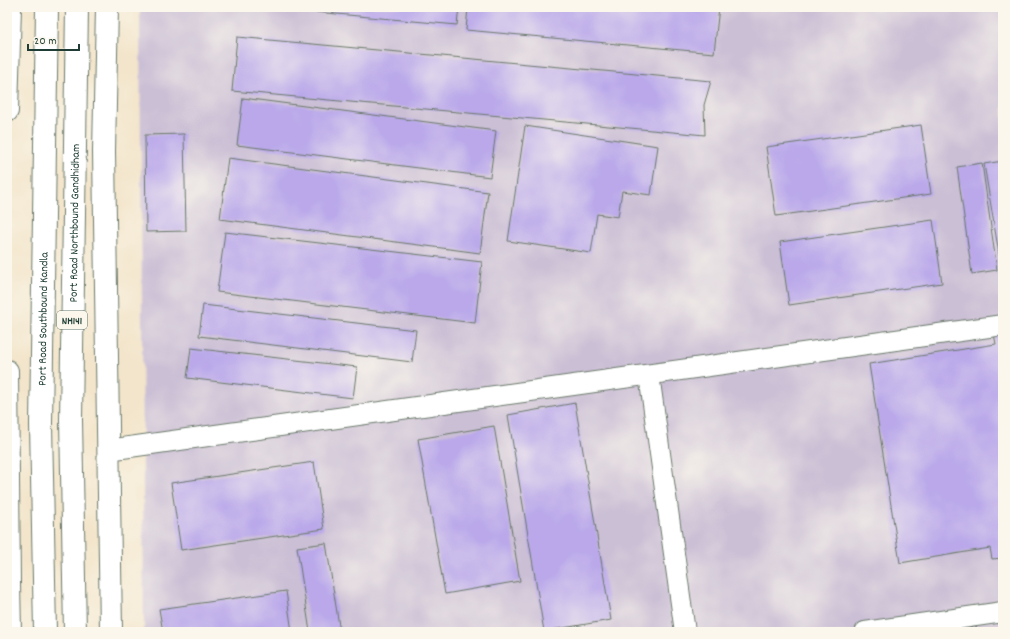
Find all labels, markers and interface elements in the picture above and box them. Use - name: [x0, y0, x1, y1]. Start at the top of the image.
- scale bar: [28, 26, 79, 52]
- text: 20 m: [34, 33, 57, 50]
- street label: Port Road Northbound Gandhidham: [66, 144, 85, 303]
- street label: Port Road Southbound Kandla: [35, 252, 53, 386]
- road number: NH141: [57, 311, 87, 329]

